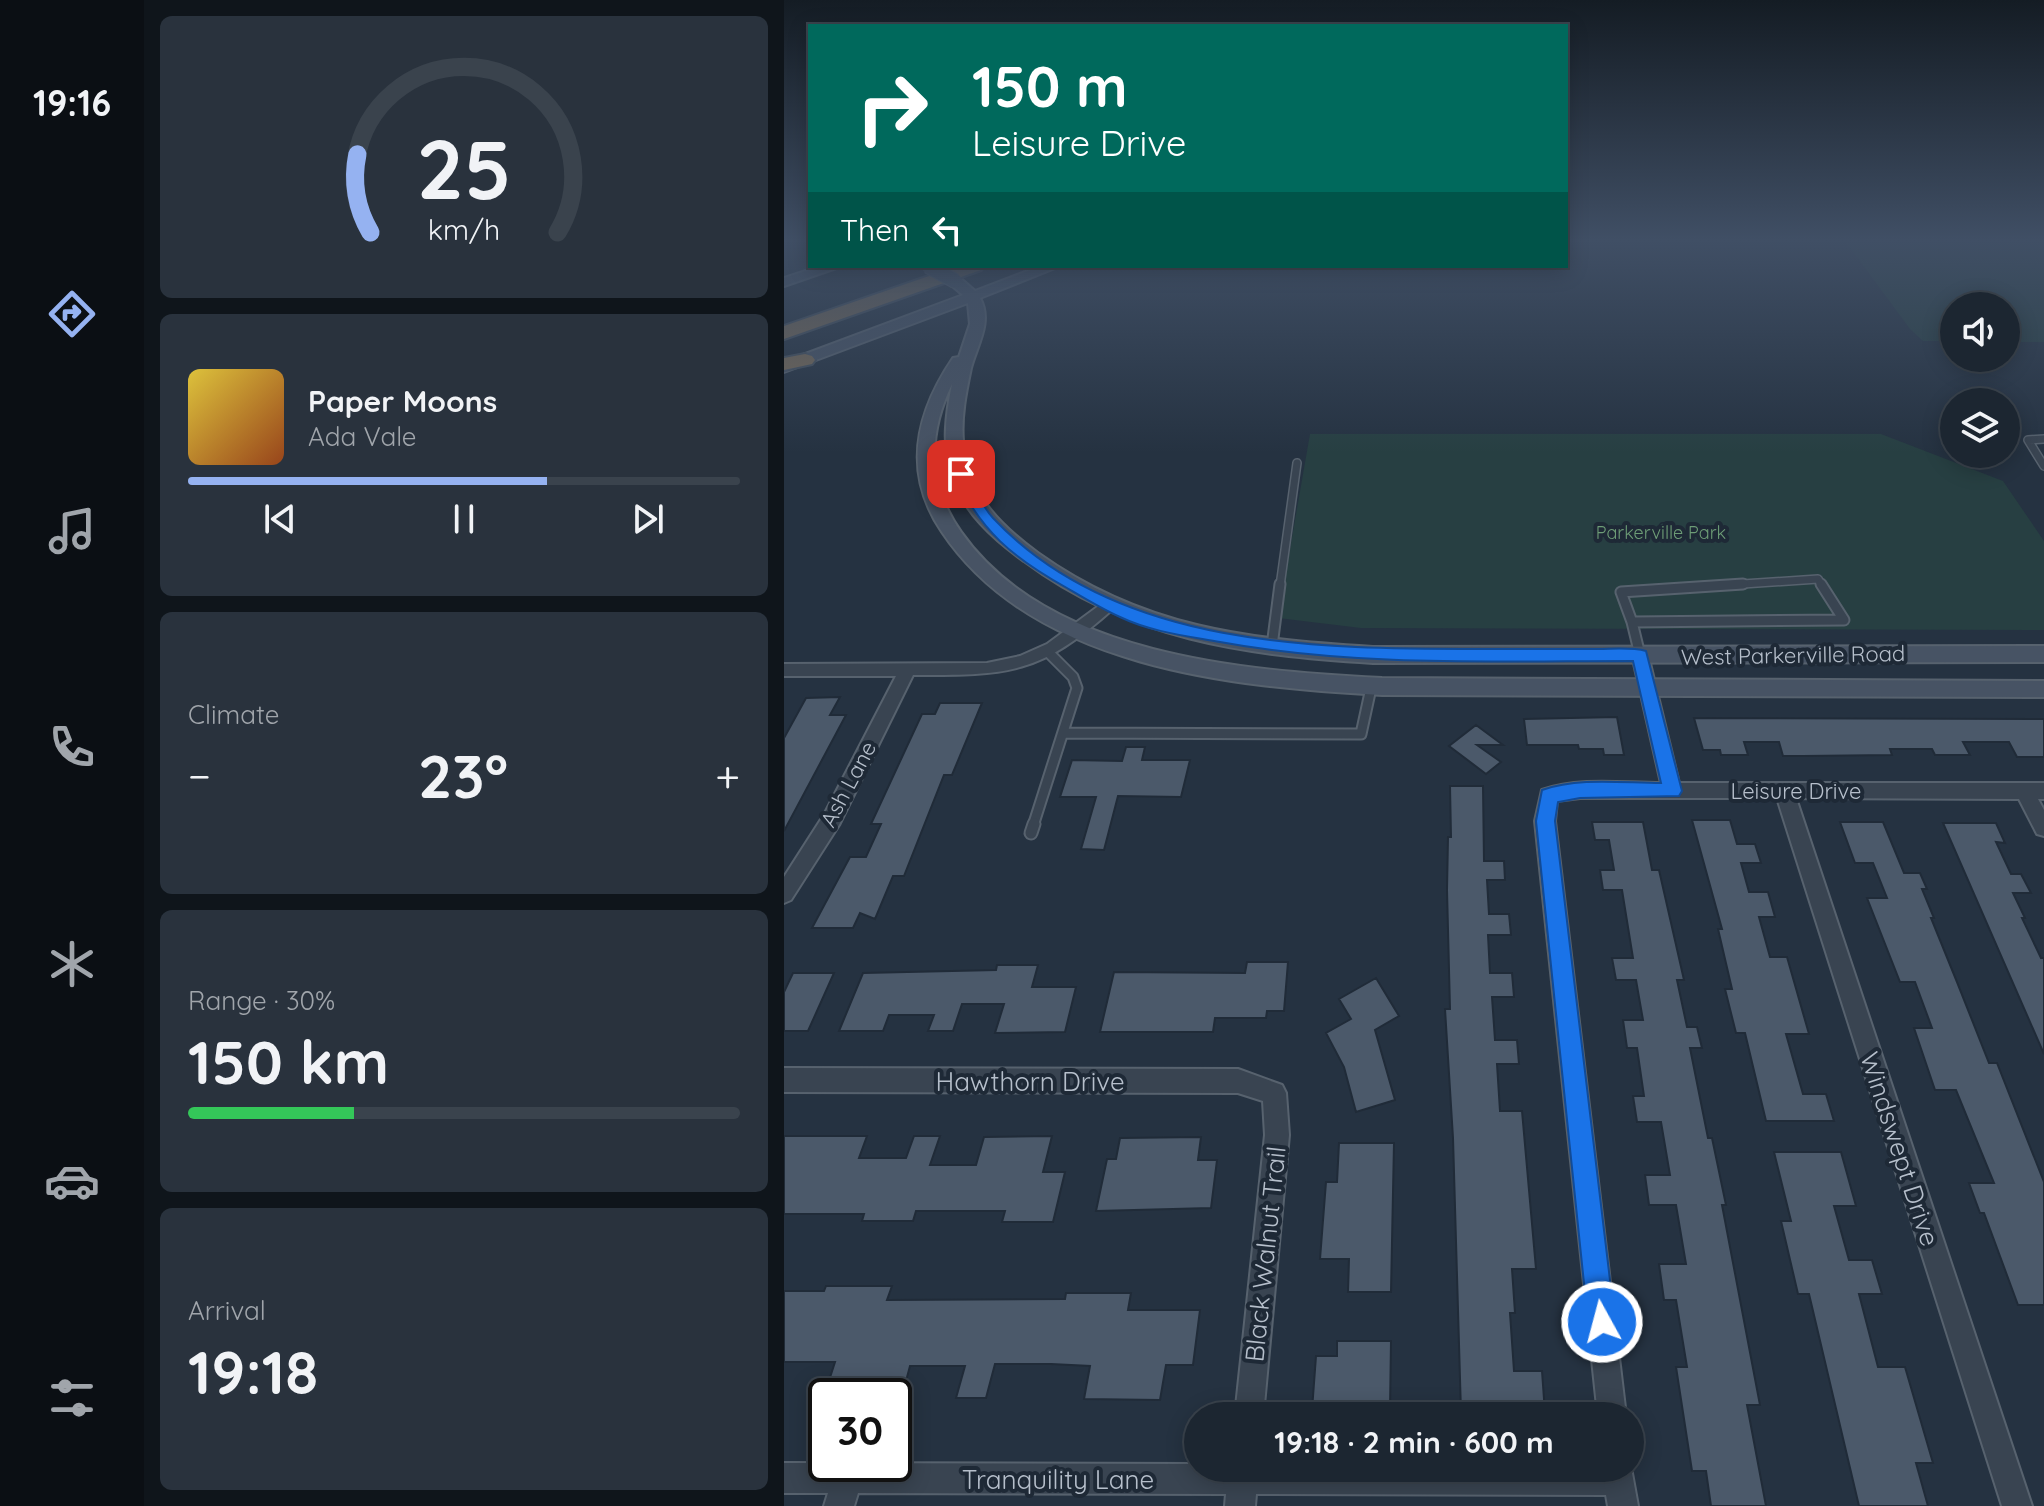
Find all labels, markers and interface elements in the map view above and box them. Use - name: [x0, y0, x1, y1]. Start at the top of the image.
- text: 150 m: [972, 51, 1128, 121]
- icon: right: [840, 56, 944, 160]
- text: 19:16: [33, 80, 111, 125]
- text: 25: [416, 116, 512, 220]
- text: Leisure Drive: [972, 120, 1186, 165]
- icon: left: [925, 208, 969, 252]
- text: km/h: [428, 211, 500, 247]
- text: Then: [840, 211, 909, 249]
- icon: directions: [44, 286, 100, 342]
- map controls: [1940, 292, 2020, 468]
- button: sound: [1940, 292, 2020, 372]
- text: Paper Moons: [308, 382, 497, 420]
- button: layers: [1940, 388, 2020, 468]
- text: Ada Vale: [308, 420, 417, 453]
- pin: [927, 440, 995, 508]
- icon: arrive: [939, 452, 983, 496]
- icon: previous: [258, 497, 302, 541]
- icon: pause: [442, 497, 486, 541]
- icon: next: [626, 497, 670, 541]
- icon: music: [44, 503, 100, 559]
- park label: Parkerville Park: [1596, 521, 1726, 544]
- street label: West Parkerville Road: [1681, 639, 1905, 671]
- text: Climate: [188, 698, 279, 731]
- icon: phone: [44, 719, 100, 775]
- street label: Ash Lane: [814, 736, 882, 832]
- text: 23°: [418, 738, 508, 813]
- text: −: [188, 748, 211, 803]
- text: +: [715, 748, 740, 803]
- street label: Leisure Drive: [1730, 777, 1862, 805]
- icon: climate: [44, 936, 100, 992]
- text: Range · 30%: [188, 984, 335, 1017]
- text: 150 km: [188, 1024, 389, 1099]
- street label: Windswept Drive: [1853, 1048, 1947, 1250]
- street label: Hawthorn Drive: [935, 1065, 1125, 1098]
- street label: Black Walnut Trail: [1237, 1145, 1293, 1363]
- icon: car: [44, 1153, 100, 1209]
- position arrow: [1560, 1280, 1644, 1364]
- text: Arrival: [188, 1294, 266, 1327]
- text: 19:18: [188, 1334, 318, 1409]
- icon: filters: [44, 1370, 100, 1426]
- speed limit sign: 30: [808, 1378, 912, 1482]
- text: 19:18 · 2 min · 600 m: [1274, 1423, 1554, 1461]
- street label: Tranquility Lane: [962, 1463, 1154, 1496]

